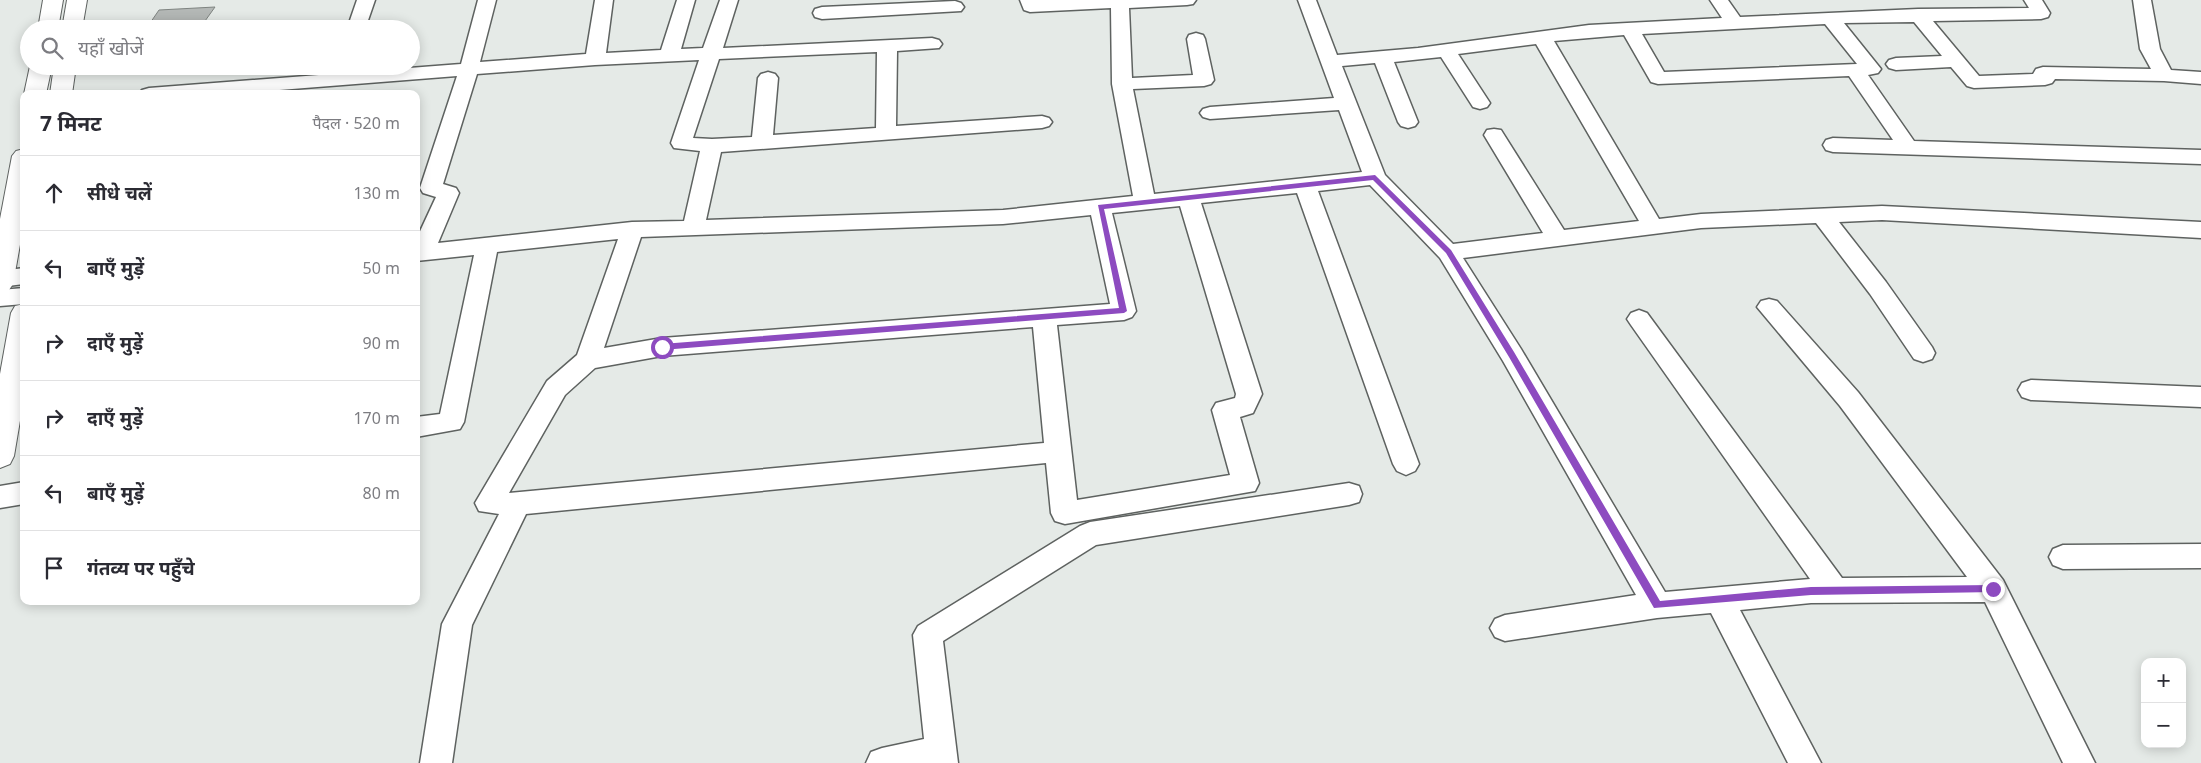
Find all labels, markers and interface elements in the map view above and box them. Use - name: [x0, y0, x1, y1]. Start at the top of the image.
- search box: [20, 20, 420, 75]
- icon: search: [38, 34, 66, 62]
- text: यहाँ खोजें: [78, 35, 144, 61]
- text: 7 मिनट: [40, 109, 102, 137]
- text: पैदल · 520 m: [312, 112, 400, 134]
- icon: ahead: [40, 179, 68, 207]
- text: सीधे चलें: [87, 180, 152, 206]
- text: 130 m: [353, 182, 400, 204]
- icon: left: [40, 254, 68, 282]
- text: बाएँ मुड़ें: [87, 255, 144, 281]
- text: 50 m: [363, 257, 400, 279]
- icon: right: [40, 329, 68, 357]
- text: दाएँ मुड़ें: [87, 330, 143, 356]
- text: 90 m: [363, 332, 400, 354]
- route start: [651, 336, 674, 359]
- icon: right: [40, 404, 68, 432]
- text: दाएँ मुड़ें: [87, 405, 143, 431]
- text: 170 m: [353, 407, 400, 429]
- icon: left: [40, 479, 68, 507]
- text: बाएँ मुड़ें: [87, 480, 144, 506]
- text: 80 m: [363, 482, 400, 504]
- icon: arrive: [40, 554, 68, 582]
- text: गंतव्य पर पहुँचे: [87, 555, 195, 581]
- route end: [1982, 578, 2005, 601]
- map controls: [2141, 658, 2186, 748]
- button: +: [2141, 658, 2186, 703]
- button: −: [2141, 703, 2186, 748]

